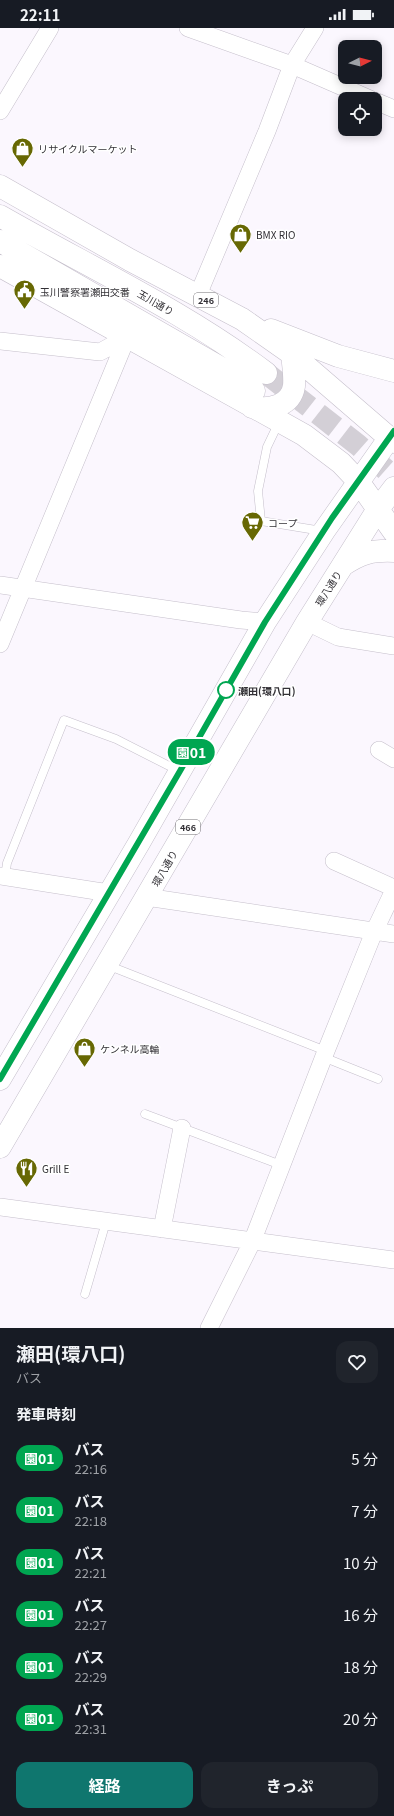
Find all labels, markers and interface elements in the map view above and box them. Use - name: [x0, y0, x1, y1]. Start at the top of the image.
- text: 22:11: [20, 4, 60, 25]
- north arrow: [338, 40, 382, 84]
- map controls: [338, 40, 382, 136]
- button: locate: [338, 92, 382, 136]
- shop icon: リサイクルマーケット: [10, 135, 36, 168]
- place label: リサイクルマーケット: [38, 141, 138, 156]
- shop icon: BMX RIO: [228, 221, 254, 254]
- place label: BMX RIO: [256, 227, 295, 242]
- public building icon: 玉川警察署瀬田交番: [11, 278, 37, 311]
- place label: 玉川警察署瀬田交番: [40, 284, 130, 299]
- street label: 玉川通り: [135, 286, 177, 318]
- road number: 246: [194, 293, 218, 307]
- supermarket icon: コープ: [240, 509, 266, 542]
- place label: コープ: [268, 515, 297, 530]
- street label: 環八通り: [311, 567, 345, 609]
- marker: 瀬田(環八口): [217, 681, 235, 699]
- place label: 瀬田(環八口): [238, 683, 296, 698]
- line badge: 園01: [168, 739, 214, 765]
- text: 園01: [176, 742, 206, 762]
- road number: 466: [176, 820, 200, 834]
- street label: 環八通り: [148, 847, 180, 889]
- shop icon: ケンネル高輪: [71, 1035, 97, 1068]
- place label: ケンネル高輪: [100, 1041, 160, 1056]
- restaurant icon: Grill E: [14, 1155, 40, 1188]
- place label: Grill E: [42, 1161, 69, 1176]
- text: 瀬田(環八口): [16, 1339, 125, 1366]
- button: heart: [336, 1341, 378, 1383]
- text: バス: [16, 1368, 42, 1387]
- text: 発車時刻: [16, 1403, 76, 1424]
- text: バス: [75, 1438, 105, 1459]
- text: 園01: [24, 1448, 55, 1468]
- text: 5 分: [351, 1448, 378, 1469]
- text: 22:16: [75, 1459, 107, 1478]
- text: バス: [75, 1490, 105, 1511]
- text: 園01: [24, 1500, 55, 1520]
- text: 7 分: [351, 1500, 378, 1521]
- text: 22:18: [75, 1511, 107, 1530]
- text: バス: [75, 1542, 105, 1563]
- text: 園01: [24, 1552, 55, 1572]
- text: 10 分: [343, 1552, 378, 1573]
- text: 22:21: [75, 1563, 107, 1582]
- text: バス: [75, 1594, 105, 1615]
- text: 園01: [24, 1604, 55, 1624]
- text: 16 分: [343, 1604, 378, 1625]
- text: 22:27: [75, 1615, 107, 1634]
- text: バス: [75, 1646, 105, 1667]
- text: 園01: [24, 1656, 55, 1676]
- text: 18 分: [343, 1656, 378, 1677]
- text: 22:29: [75, 1667, 107, 1686]
- text: バス: [75, 1698, 105, 1719]
- text: 園01: [24, 1708, 55, 1728]
- text: 20 分: [343, 1708, 378, 1729]
- text: 22:31: [75, 1719, 107, 1738]
- button: 経路: [16, 1762, 193, 1808]
- button: きっぷ: [201, 1762, 378, 1808]

